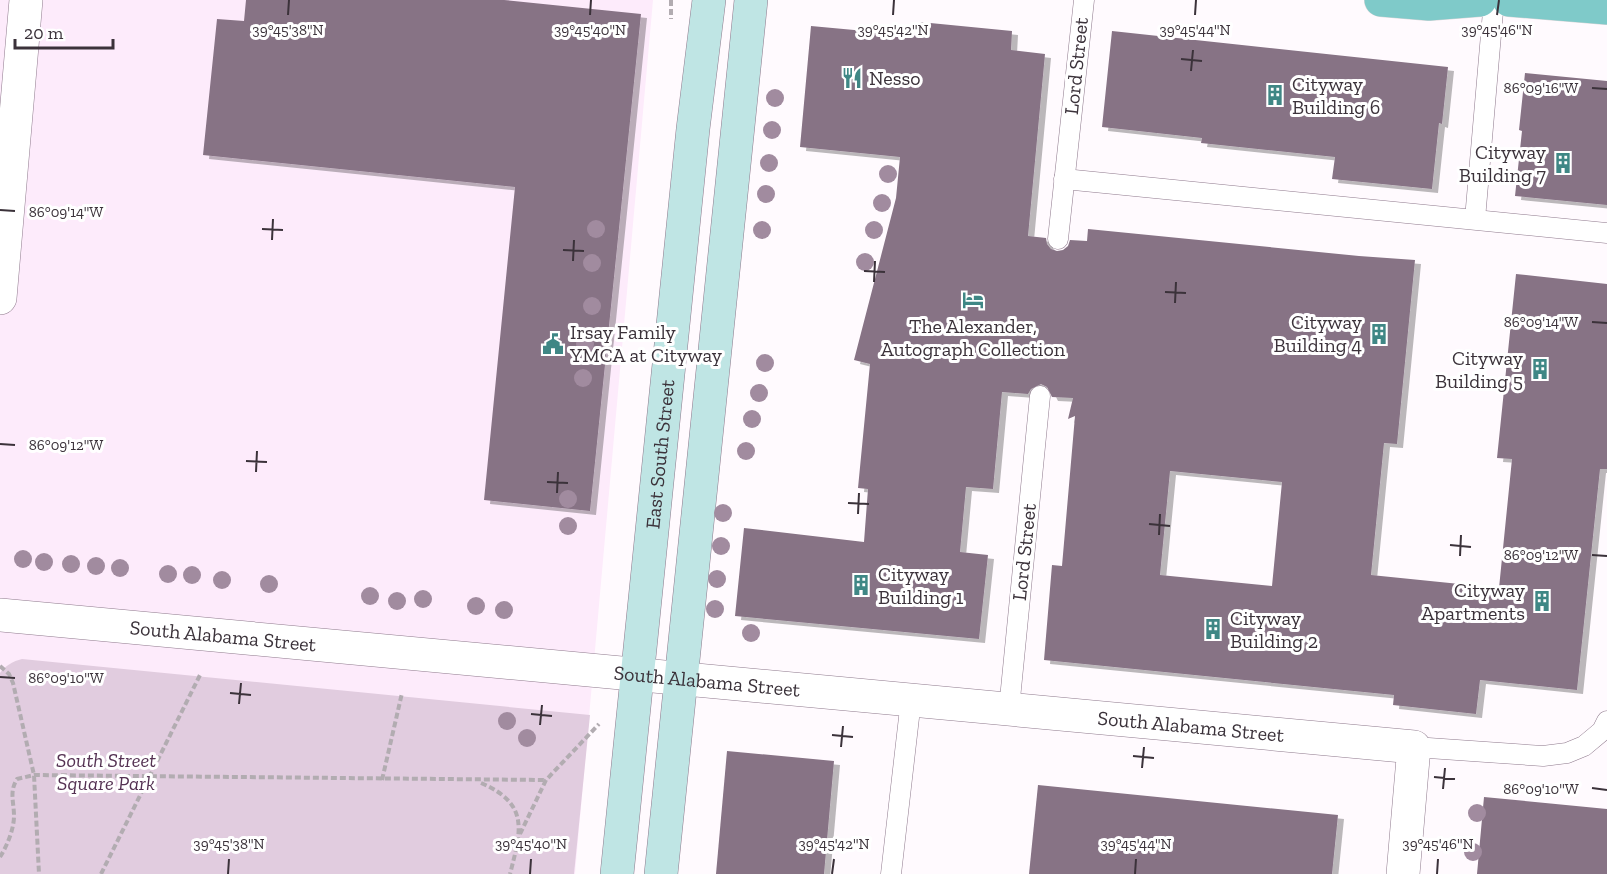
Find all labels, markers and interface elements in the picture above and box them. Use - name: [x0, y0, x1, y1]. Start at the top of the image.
- scale bar: [15, 12, 112, 50]
- street label: Lord Street: [1059, 16, 1093, 116]
- text: 39°45'38"N: [252, 21, 324, 39]
- text: 39°45'40"N: [554, 21, 626, 39]
- text: 39°45'42"N: [857, 21, 929, 39]
- text: 39°45'44"N: [1159, 21, 1231, 39]
- text: 39°45'46"N: [1461, 21, 1533, 39]
- text: 20 m: [24, 22, 64, 44]
- restaurant icon: Nesso: [840, 66, 864, 90]
- place label: Nesso: [869, 66, 921, 90]
- place label: Cityway Building 6: [1292, 72, 1380, 119]
- text: 86°09'16"W: [1504, 79, 1578, 97]
- building icon: Cityway Building 6: [1263, 83, 1287, 107]
- place label: Cityway Building 7: [1459, 140, 1547, 187]
- building icon: Cityway Building 7: [1551, 151, 1575, 175]
- text: 86°09'14"W: [29, 203, 103, 221]
- hotel icon: The Alexander, Autograph Collection: [961, 288, 985, 312]
- place label: Cityway Building 4: [1273, 310, 1363, 357]
- text: 86°09'14"W: [1504, 313, 1578, 331]
- place label: The Alexander, Autograph Collection: [881, 314, 1066, 361]
- place label: Irsay Family YMCA at Cityway: [569, 320, 723, 367]
- building icon: Cityway Building 4: [1367, 322, 1391, 346]
- public building icon: Irsay Family YMCA at Cityway: [541, 332, 565, 356]
- place label: Cityway Building 5: [1435, 346, 1524, 393]
- building icon: Cityway Building 5: [1528, 357, 1552, 381]
- street label: East South Street: [640, 378, 679, 530]
- text: 86°09'12"W: [29, 436, 103, 454]
- street label: Lord Street: [1007, 502, 1041, 602]
- text: 86°09'12"W: [1504, 546, 1578, 564]
- place label: Cityway Building 1: [878, 562, 964, 609]
- building icon: Cityway Building 1: [849, 573, 873, 597]
- place label: Cityway Apartments: [1421, 578, 1526, 625]
- building icon: Cityway Apartments: [1530, 589, 1554, 613]
- place label: Cityway Building 2: [1230, 606, 1318, 653]
- street label: South Alabama Street: [129, 615, 318, 657]
- building icon: Cityway Building 2: [1201, 617, 1225, 641]
- street label: South Alabama Street: [613, 660, 802, 702]
- text: 86°09'10"W: [28, 669, 104, 687]
- street label: South Alabama Street: [1097, 706, 1286, 747]
- park label: South Street Square Park: [56, 748, 156, 795]
- text: 86°09'10"W: [1503, 780, 1579, 798]
- text: 39°45'38"N: [193, 835, 265, 853]
- text: 39°45'40"N: [495, 835, 567, 853]
- text: 39°45'42"N: [798, 835, 870, 853]
- text: 39°45'44"N: [1100, 835, 1172, 853]
- text: 39°45'46"N: [1402, 835, 1474, 853]

